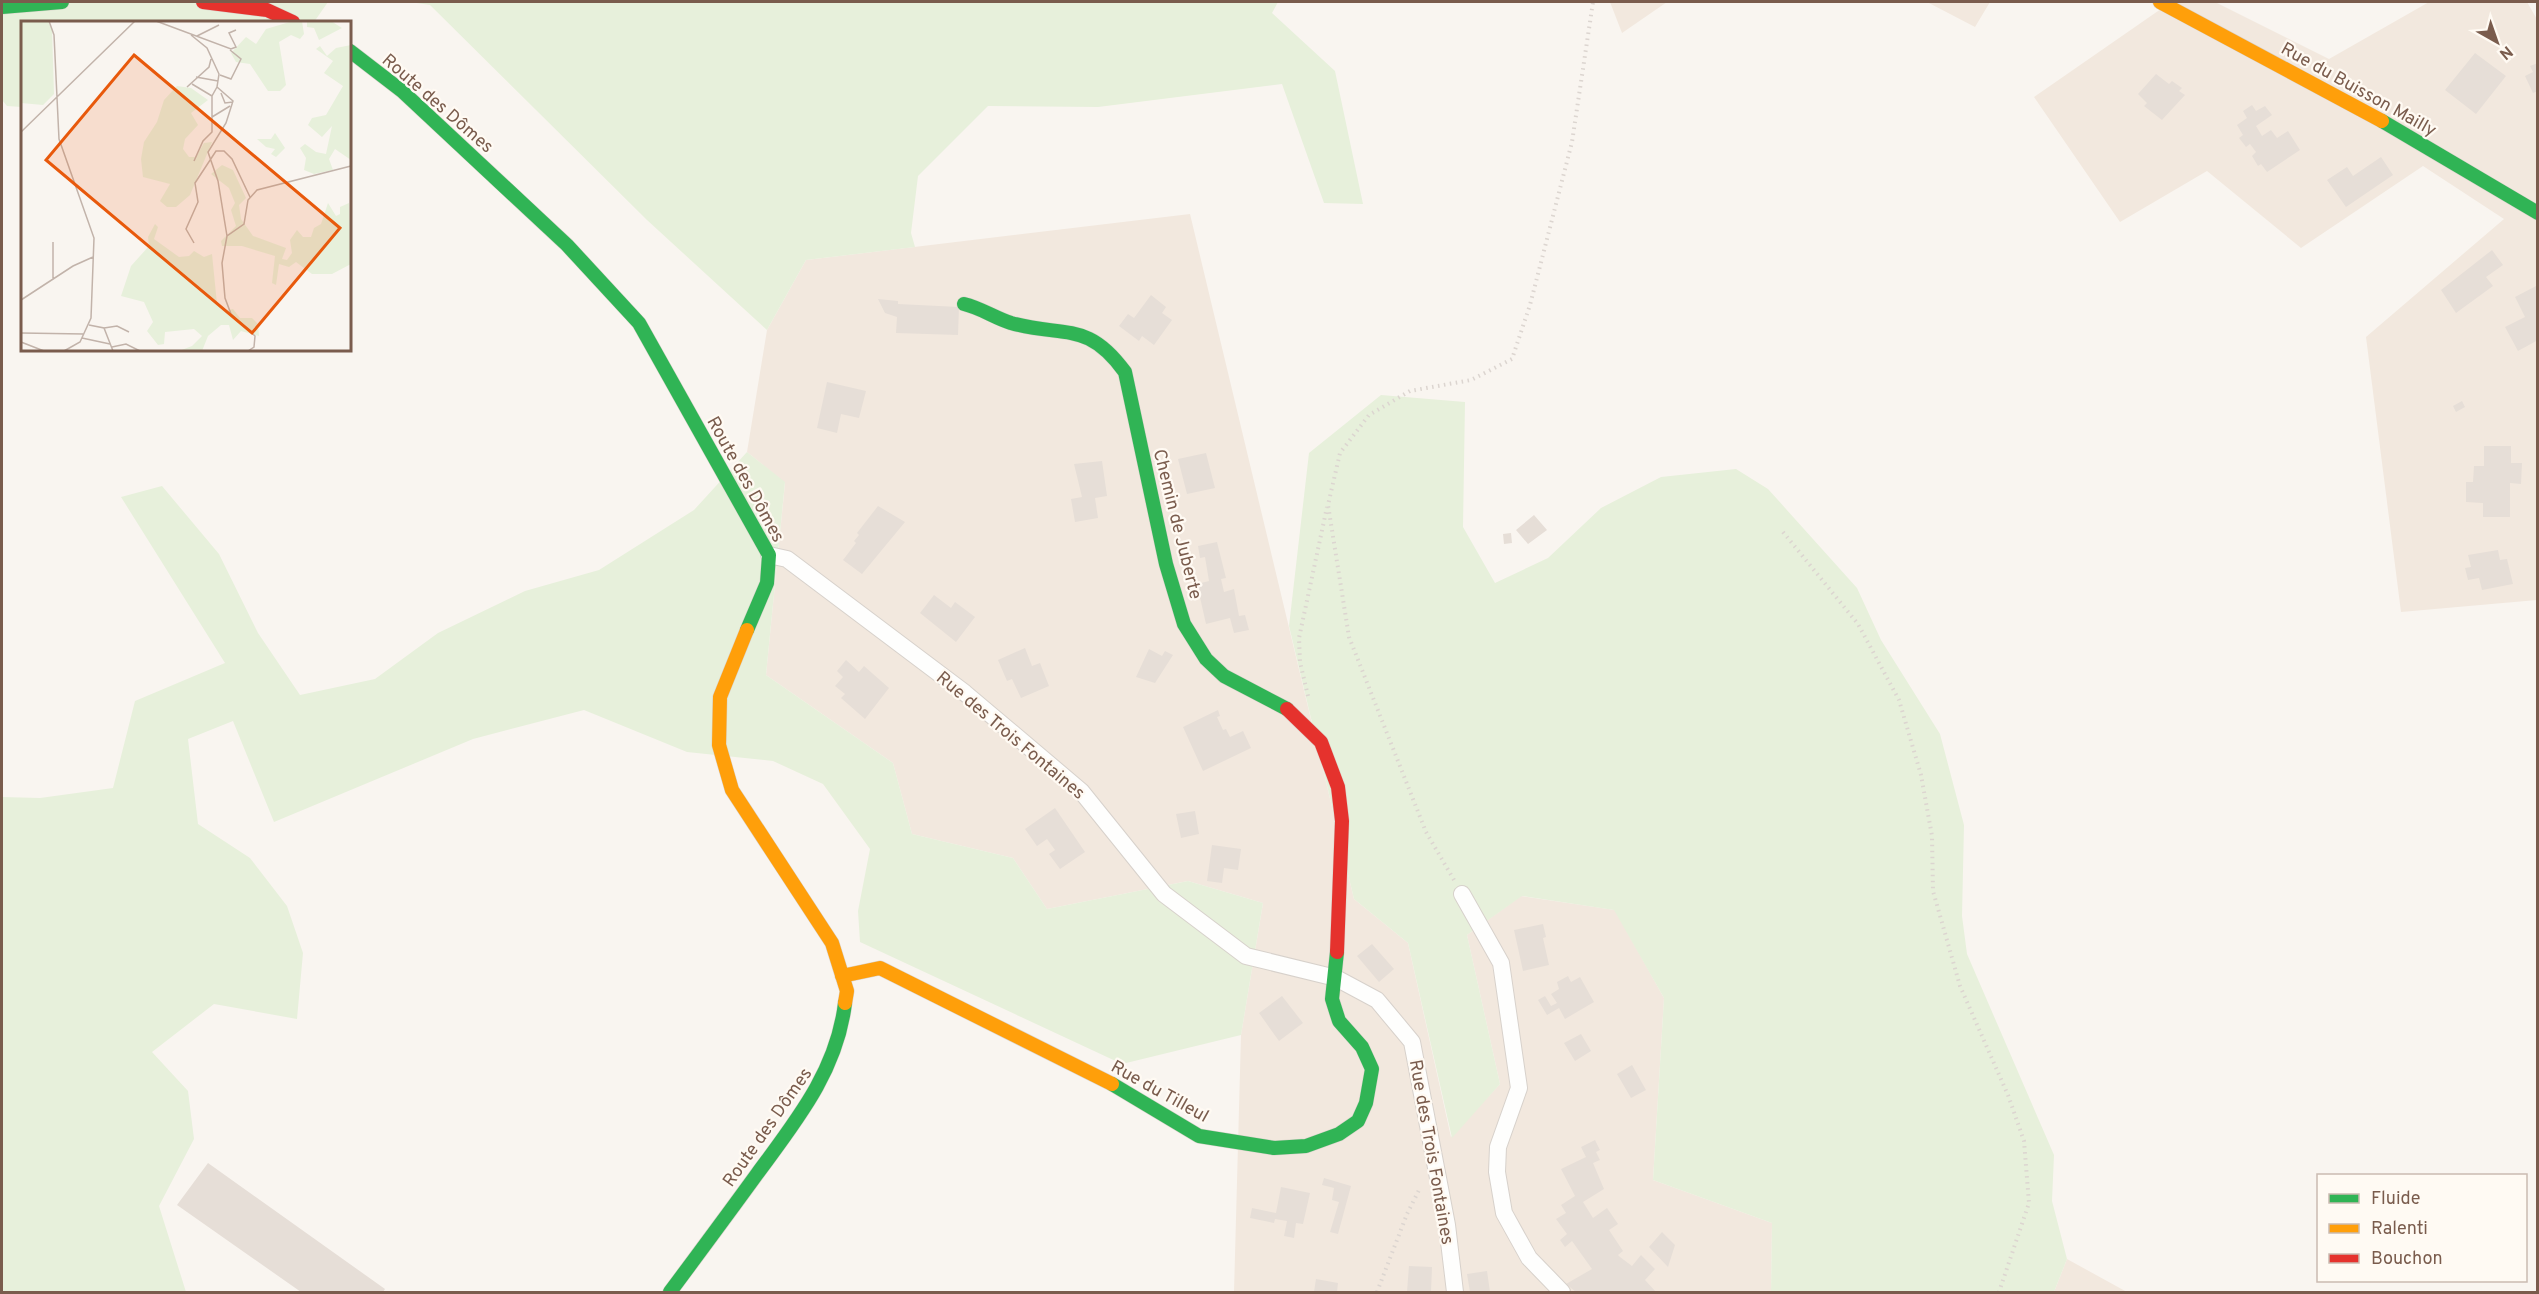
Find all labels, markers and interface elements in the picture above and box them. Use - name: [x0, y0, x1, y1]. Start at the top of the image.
- north arrow: [2467, 12, 2527, 72]
- inset map: [21, 21, 351, 351]
- street label: Rue du Buisson Mailly: [2276, 38, 2440, 143]
- text: N: [2495, 41, 2516, 63]
- street label: Route des Dômes: [376, 49, 498, 159]
- street label: Route des Dômes: [701, 413, 789, 547]
- street label: Chemin de Juberte: [1147, 447, 1206, 602]
- street label: Rue des Trois Fontaines: [931, 667, 1089, 805]
- street label: Rue du Tilleul: [1106, 1056, 1212, 1129]
- street label: Rue des Trois Fontaines: [1403, 1058, 1458, 1247]
- street label: Route des Dômes: [718, 1064, 818, 1192]
- legend: [2317, 1174, 2527, 1282]
- text: Fluide: [2371, 1188, 2420, 1211]
- text: Ralenti: [2371, 1218, 2428, 1241]
- text: Bouchon: [2371, 1248, 2443, 1271]

